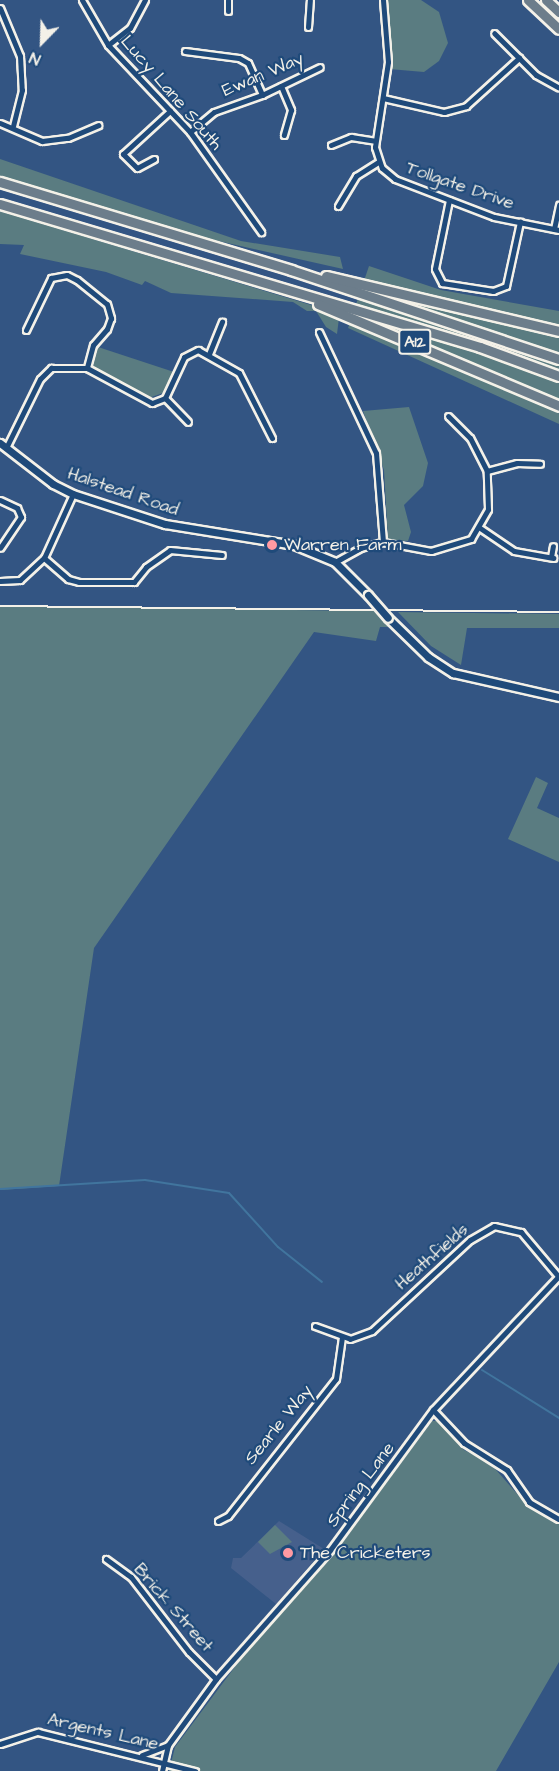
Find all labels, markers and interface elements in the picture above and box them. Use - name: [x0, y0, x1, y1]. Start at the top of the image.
- north arrow: [12, 12, 72, 72]
- street label: Lucy Lane South: [115, 31, 227, 155]
- text: N: [26, 46, 44, 71]
- street label: Ewan Way: [219, 48, 307, 102]
- street label: Tollgate Drive: [403, 157, 517, 215]
- road number: A12: [397, 329, 433, 355]
- street label: Halstead Road: [65, 463, 181, 521]
- place label: Warren Farm: [284, 534, 401, 556]
- marker: Warren Farm: [265, 538, 279, 552]
- street label: Heathfields: [391, 1219, 473, 1295]
- street label: Searle Way: [240, 1381, 318, 1469]
- street label: Spring Lane: [322, 1439, 400, 1531]
- place label: The Cricketers: [300, 1542, 431, 1564]
- marker: The Cricketers: [281, 1546, 295, 1560]
- street label: Brick Street: [129, 1559, 217, 1657]
- street label: Argents Lane: [45, 1709, 161, 1755]

